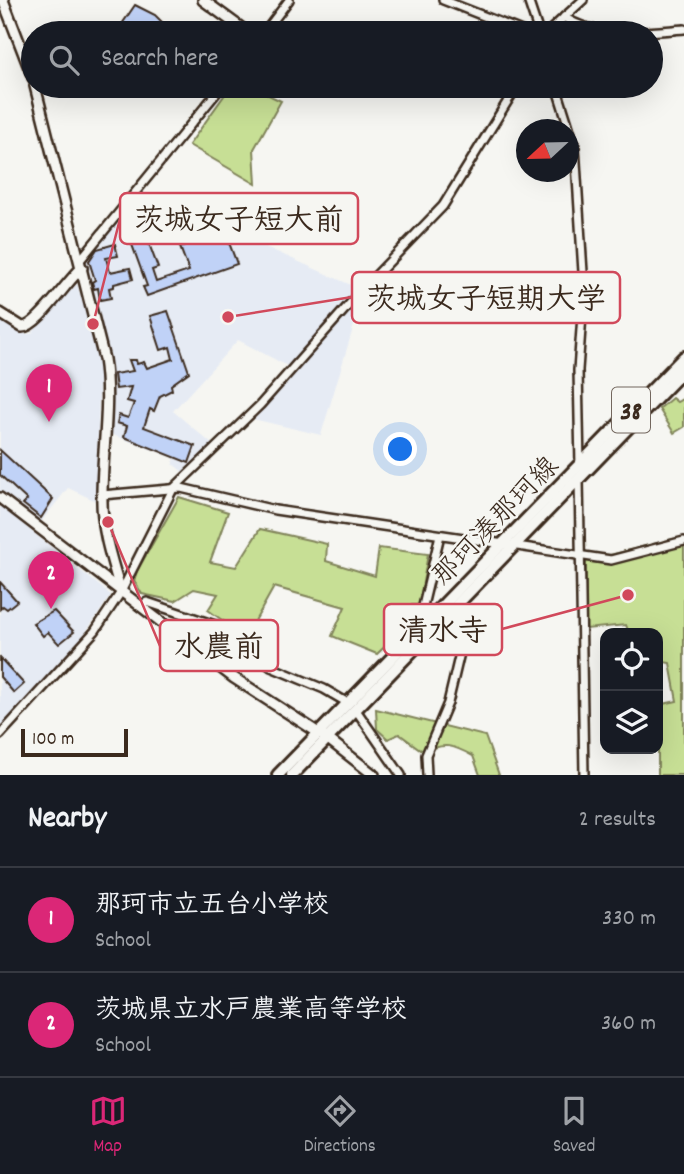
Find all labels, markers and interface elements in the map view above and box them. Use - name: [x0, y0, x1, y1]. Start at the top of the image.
- search box: [21, 21, 663, 98]
- icon: search: [45, 41, 83, 79]
- text: Search here: [101, 41, 219, 78]
- north arrow: [516, 119, 579, 182]
- callout: 茨城女子短大前: [120, 193, 358, 244]
- text: 茨城女子短大前: [134, 202, 344, 245]
- callout: 茨城女子短期大学: [352, 272, 620, 323]
- text: 茨城女子短期大学: [366, 281, 606, 324]
- pin: 1: [26, 364, 72, 422]
- road number: 38: [612, 388, 650, 432]
- your location: [383, 432, 417, 466]
- street label: 那珂湊那珂線: [425, 449, 570, 598]
- pin: 2: [28, 551, 74, 609]
- callout: 清水寺: [384, 604, 502, 655]
- text: 清水寺: [398, 613, 488, 656]
- callout: 水農前: [160, 620, 278, 671]
- map controls: [600, 628, 663, 754]
- button: locate: [600, 628, 663, 691]
- text: 水農前: [174, 629, 264, 672]
- button: layers: [600, 691, 663, 754]
- scale bar: [21, 726, 128, 758]
- text: 100 m: [32, 727, 74, 754]
- text: Nearby: [28, 799, 106, 842]
- text: 2 results: [579, 804, 656, 837]
- text: 那珂市立五台小学校: [95, 888, 329, 925]
- text: 1: [48, 903, 54, 936]
- text: 330 m: [602, 903, 656, 936]
- text: School: [95, 925, 151, 958]
- text: 茨城県立水戸農業高等学校: [95, 993, 407, 1030]
- text: 2: [46, 1008, 56, 1041]
- text: 360 m: [601, 1008, 656, 1041]
- text: School: [95, 1030, 151, 1063]
- tab: Map: [89, 1092, 127, 1161]
- tab: Directions: [304, 1092, 376, 1161]
- tab: Saved: [553, 1092, 595, 1161]

